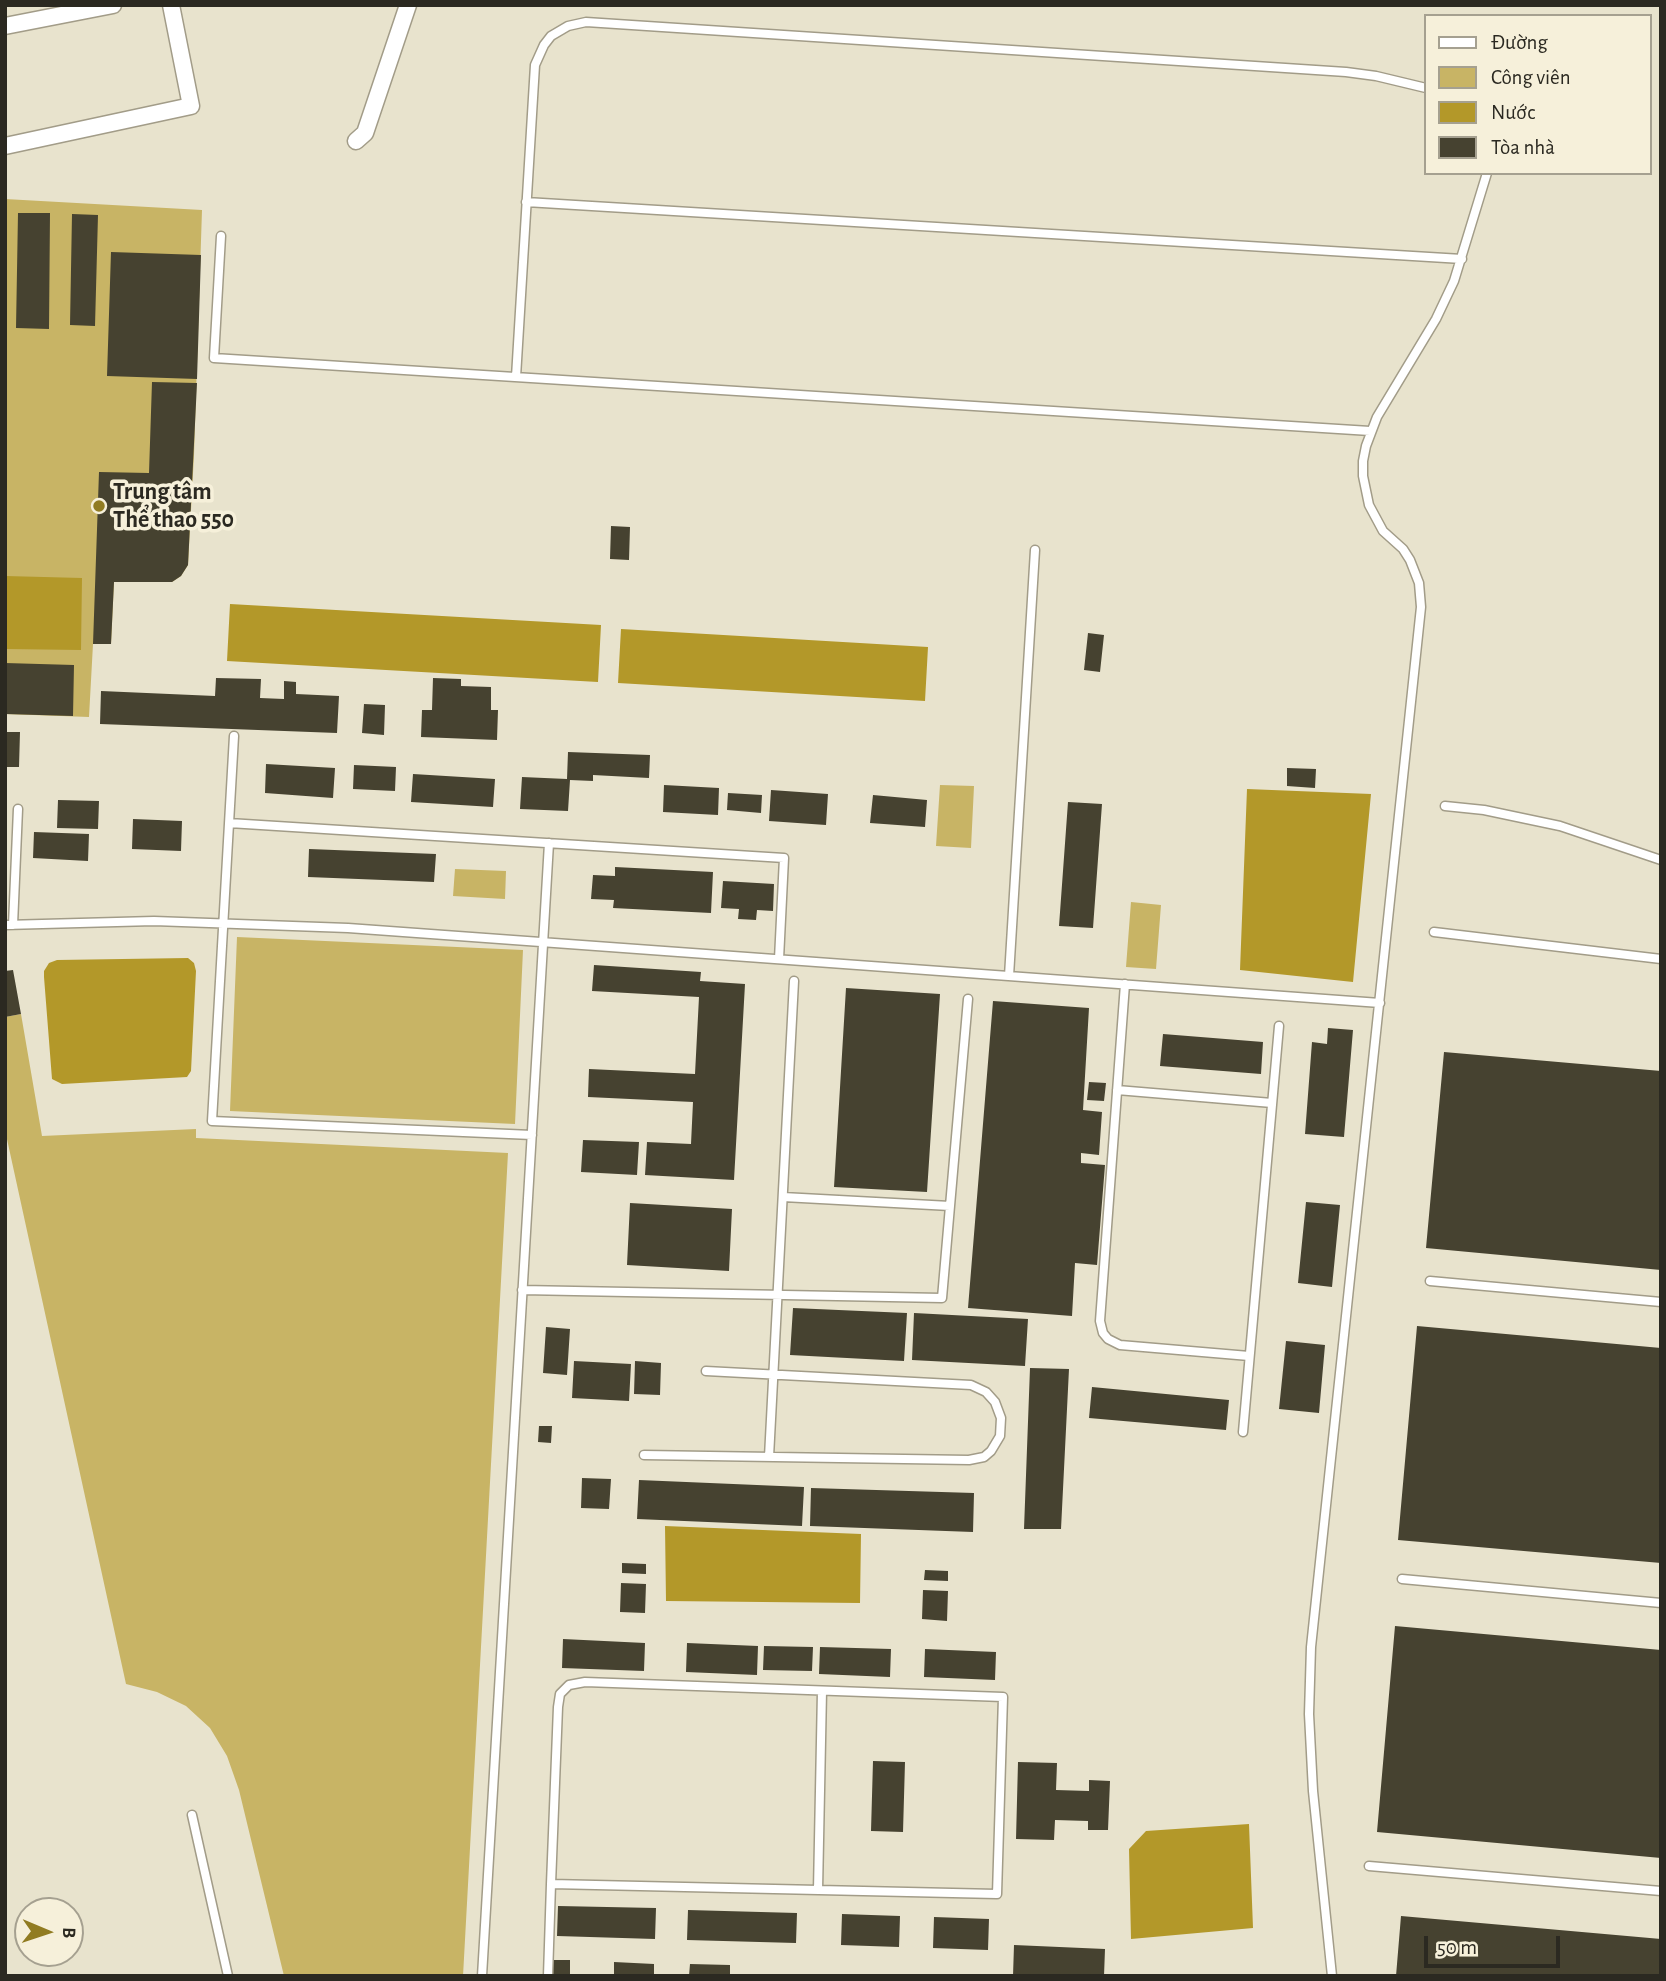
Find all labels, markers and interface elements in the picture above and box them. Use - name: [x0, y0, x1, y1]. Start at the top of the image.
- legend: [1424, 14, 1652, 175]
- text: Đường: [1491, 32, 1548, 53]
- text: Công viên: [1491, 67, 1571, 88]
- text: Nước: [1491, 102, 1535, 123]
- text: Tòa nhà: [1491, 137, 1555, 158]
- place label: Trung tâm Thể thao 550: [113, 478, 234, 534]
- marker: Trung tâm Thể thao 550: [91, 498, 107, 514]
- north arrow: [14, 1897, 84, 1967]
- scale bar: [1428, 1922, 1564, 1966]
- text: B: [59, 1927, 78, 1939]
- text: 50 m: [1437, 1937, 1477, 1958]

